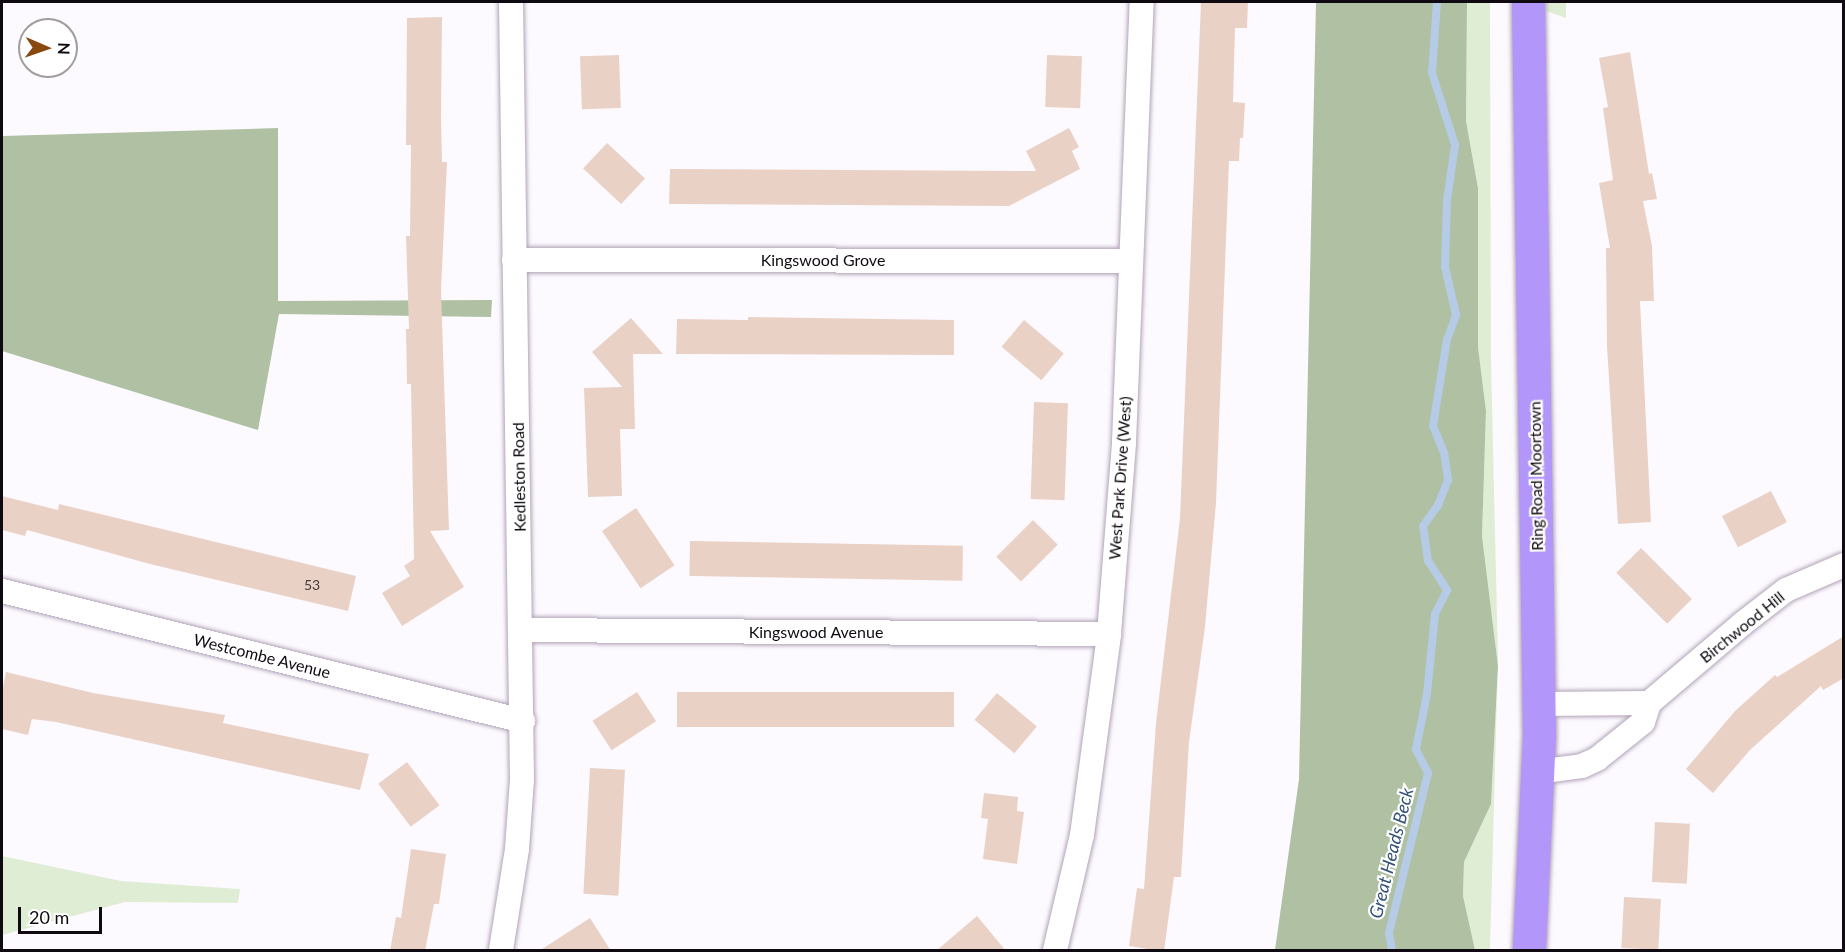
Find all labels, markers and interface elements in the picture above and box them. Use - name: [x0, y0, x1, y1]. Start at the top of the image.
- north arrow: [18, 18, 78, 78]
- text: N: [55, 42, 74, 55]
- street label: Kingswood Grove: [761, 250, 885, 270]
- street label: West Park Drive (West): [1105, 396, 1135, 560]
- street label: Ring Road Moortown: [1525, 401, 1547, 551]
- street label: Kedleston Road: [508, 422, 530, 532]
- house number: 53: [304, 577, 320, 593]
- street label: Birchwood Hill: [1696, 587, 1788, 667]
- street label: Kingswood Avenue: [748, 622, 884, 642]
- street label: Westcombe Avenue: [191, 630, 333, 682]
- water label: Great Heads Beck: [1364, 786, 1418, 920]
- scale bar: [21, 895, 105, 933]
- text: 20 m: [29, 906, 69, 928]

